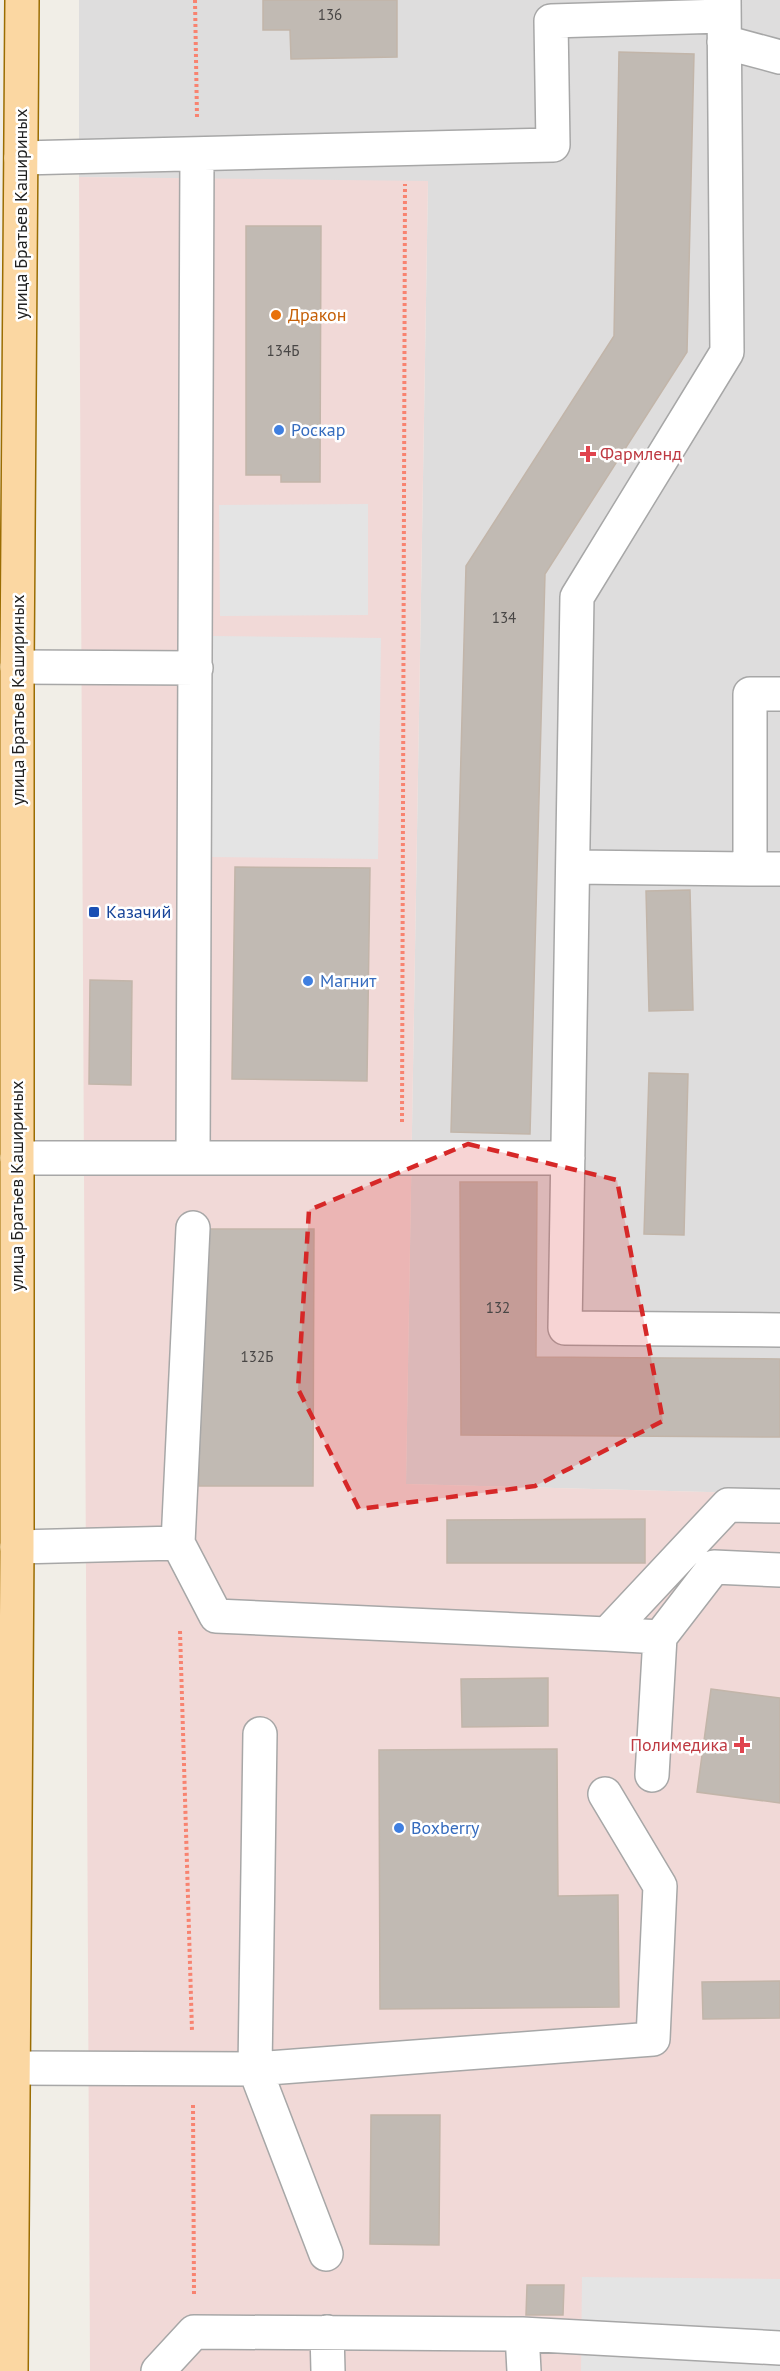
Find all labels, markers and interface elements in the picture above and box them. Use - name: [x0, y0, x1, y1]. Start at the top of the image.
- house number: 136: [318, 5, 342, 24]
- street label: улица Братьев Кашириных: [9, 109, 32, 319]
- place label: Дракон: [288, 303, 346, 326]
- marker: Дракон: [269, 308, 283, 322]
- house number: 134Б: [267, 341, 299, 360]
- place label: Роскар: [291, 418, 345, 441]
- marker: Роскар: [272, 423, 286, 437]
- place label: Фармленд: [600, 442, 682, 465]
- marker: Фармленд: [581, 447, 595, 461]
- street label: улица Братьев Кашириных: [6, 595, 29, 805]
- house number: 134: [492, 608, 516, 627]
- place label: Казачий: [106, 900, 171, 923]
- marker: Казачий: [87, 905, 101, 919]
- place label: Магнит: [320, 969, 377, 992]
- marker: Магнит: [301, 974, 315, 988]
- street label: улица Братьев Кашириных: [5, 1081, 28, 1291]
- house number: 132: [486, 1298, 510, 1317]
- house number: 132Б: [241, 1347, 273, 1366]
- place label: Полимедика: [630, 1733, 728, 1756]
- marker: Полимедика: [733, 1736, 751, 1754]
- place label: Boxberry: [411, 1816, 480, 1839]
- marker: Boxberry: [392, 1821, 406, 1835]

